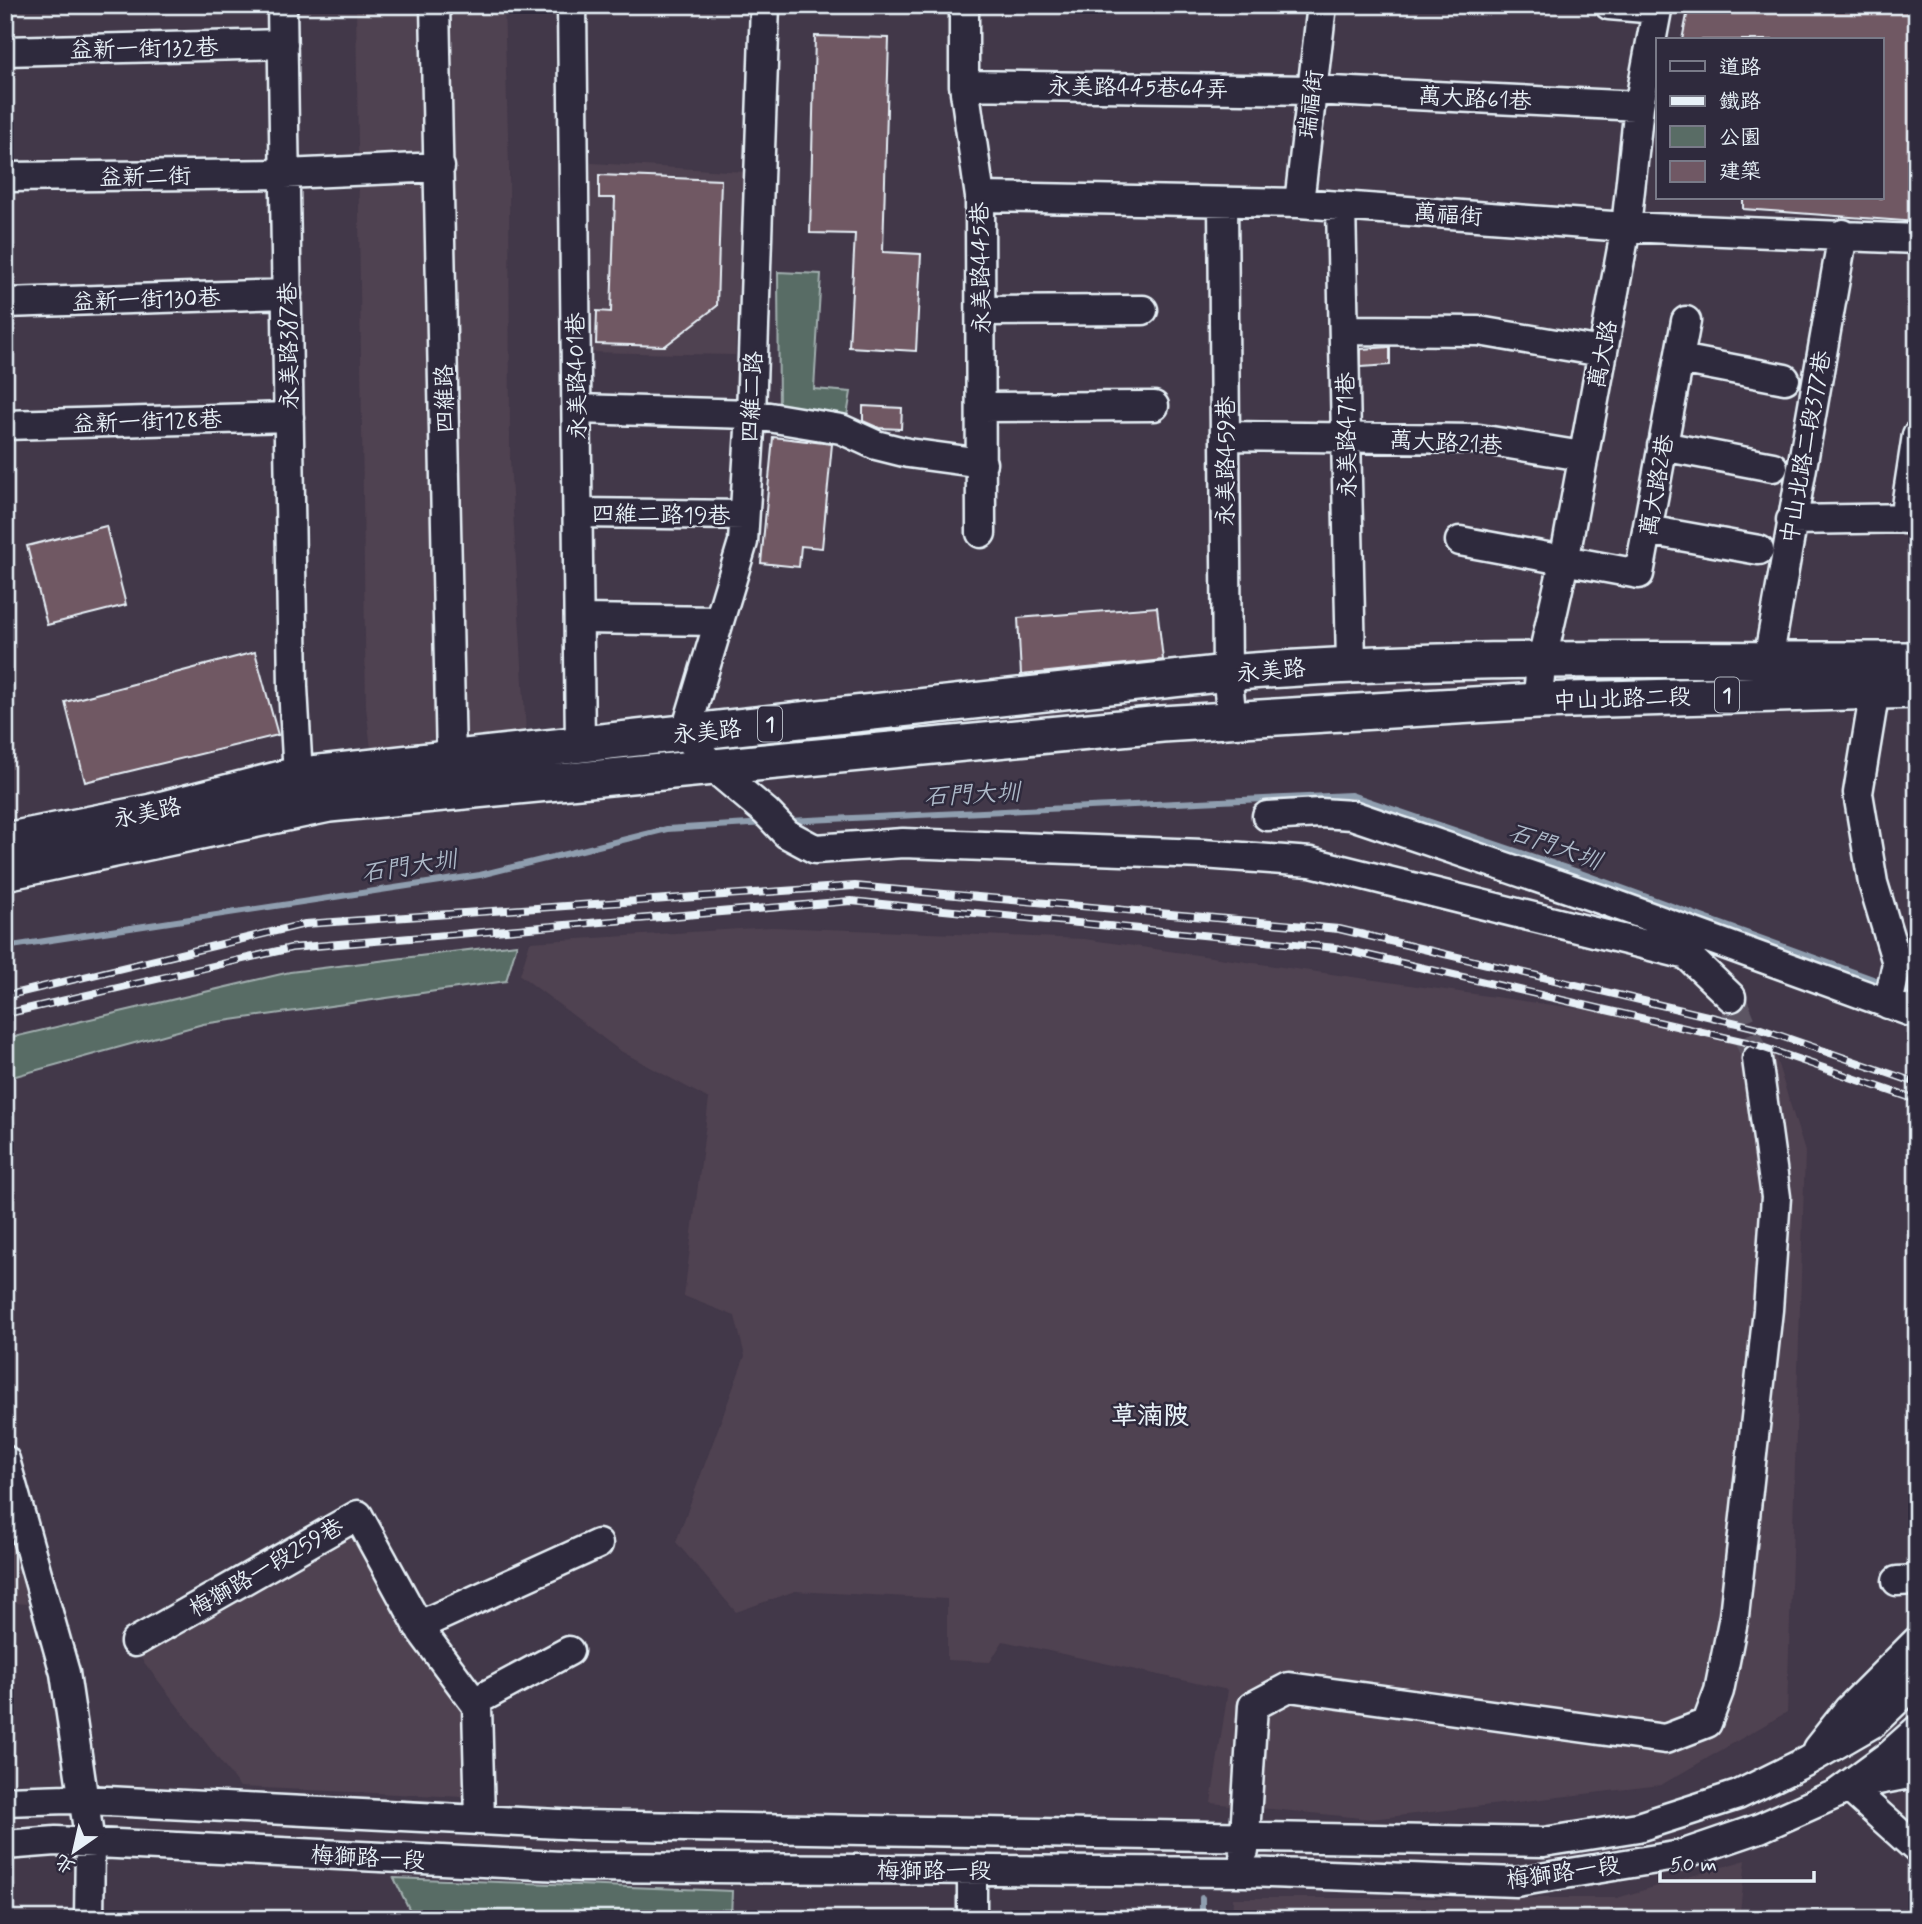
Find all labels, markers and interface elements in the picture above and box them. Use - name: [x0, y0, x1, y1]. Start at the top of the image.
- street label: 益新一街132巷: [69, 34, 220, 66]
- legend: [1656, 38, 1884, 200]
- text: 道路: [1719, 54, 1761, 82]
- street label: 瑞福街: [1293, 68, 1331, 140]
- street label: 永美路445巷64弄: [1047, 72, 1229, 106]
- street label: 萬大路61巷: [1417, 82, 1533, 118]
- text: 鐵路: [1719, 88, 1761, 116]
- text: 公園: [1719, 124, 1761, 152]
- text: 建築: [1719, 158, 1761, 186]
- street label: 益新二街: [99, 162, 191, 194]
- street label: 萬福街: [1412, 199, 1483, 233]
- street label: 永美路445巷: [966, 201, 998, 334]
- street label: 永美路387巷: [274, 281, 306, 410]
- street label: 益新一街130巷: [71, 283, 222, 319]
- street label: 永美路401巷: [562, 311, 594, 440]
- street label: 萬大路: [1583, 318, 1625, 391]
- street label: 中山北路二段377巷: [1775, 347, 1839, 546]
- street label: 四維二路: [736, 350, 770, 444]
- street label: 四維路: [430, 364, 462, 434]
- street label: 永美路471巷: [1332, 371, 1364, 498]
- street label: 永美路459巷: [1212, 395, 1242, 526]
- street label: 益新一街128巷: [72, 405, 223, 441]
- street label: 萬大路21巷: [1389, 426, 1504, 462]
- street label: 萬大路2巷: [1634, 431, 1682, 539]
- street label: 四維二路19巷: [591, 500, 732, 532]
- street label: 永美路: [1235, 654, 1307, 690]
- road number: 1: [1715, 678, 1739, 712]
- street label: 中山北路二段: [1553, 683, 1692, 717]
- road number: 1: [758, 706, 782, 742]
- street label: 永美路: [671, 714, 743, 752]
- water label: 石門大圳: [923, 777, 1024, 813]
- street label: 永美路: [111, 792, 184, 836]
- water label: 石門大圳: [1504, 817, 1608, 879]
- water label: 石門大圳: [359, 844, 462, 890]
- district label: 草湳陂: [1111, 1400, 1189, 1434]
- street label: 梅獅路一段259巷: [184, 1512, 351, 1625]
- north arrow: [38, 1815, 108, 1885]
- scale bar: [1660, 1840, 1814, 1884]
- street label: 梅獅路一段: [310, 1841, 426, 1877]
- text: 北: [50, 1848, 80, 1880]
- street label: 梅獅路一段: [1504, 1851, 1622, 1897]
- text: 50 m: [1670, 1851, 1717, 1879]
- street label: 梅獅路一段: [877, 1857, 992, 1887]

